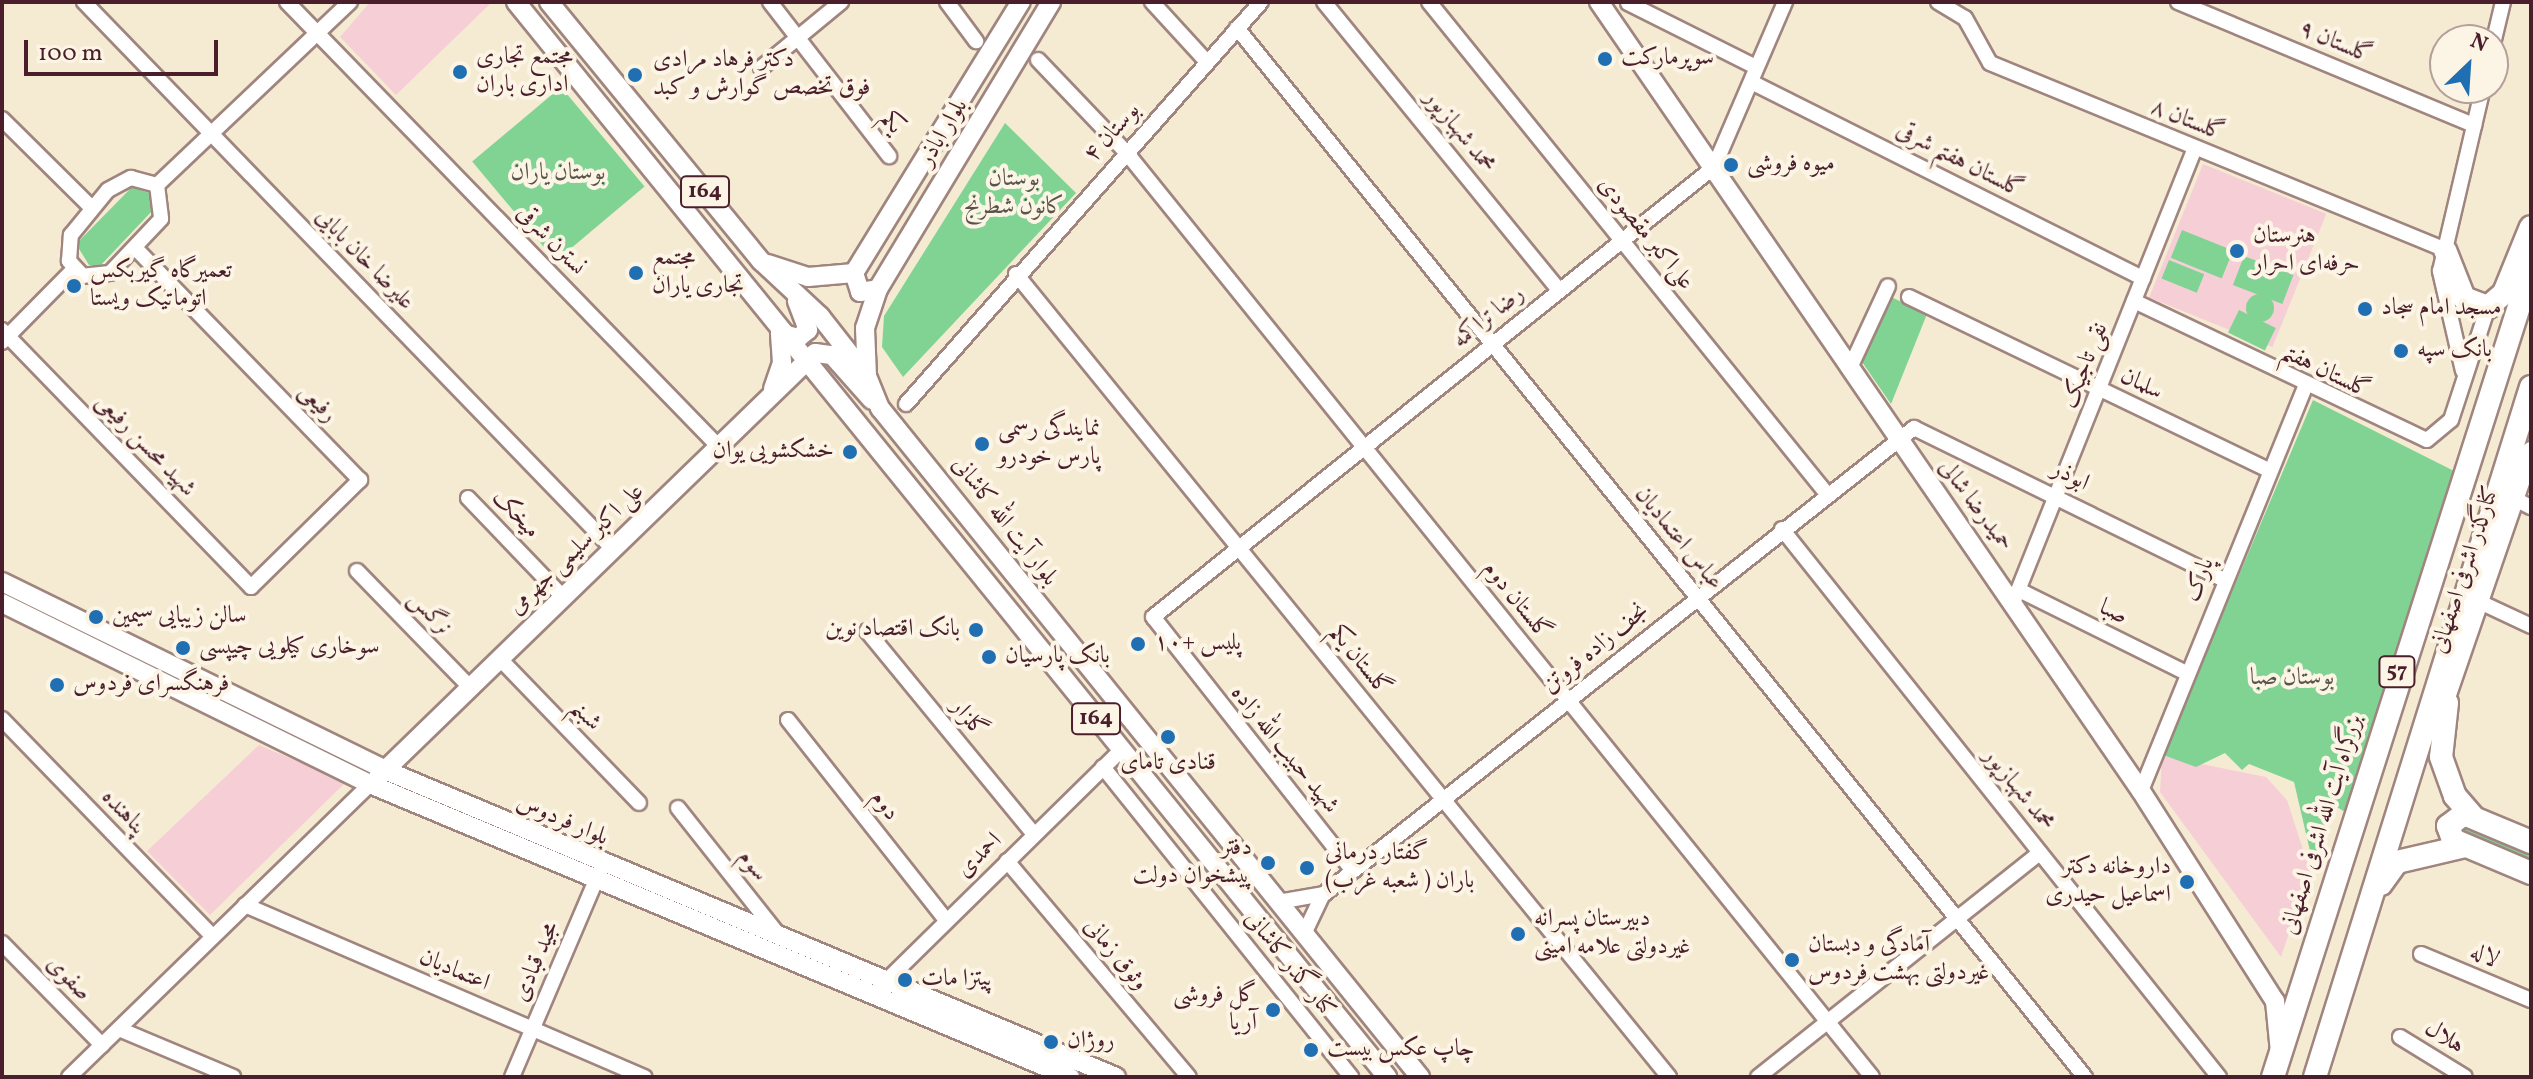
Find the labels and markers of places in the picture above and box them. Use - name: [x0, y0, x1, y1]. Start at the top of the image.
- place label: مجتمع تجاری اداری باران: [476, 44, 573, 100]
- place label: سوپرمارکت: [1621, 45, 1714, 73]
- place label: دکتر فرهاد مرادی فوق تخصص گوارش و کبد: [653, 47, 870, 103]
- marker: سوپرمارکت: [1596, 50, 1614, 68]
- marker: مجتمع تجاری اداری باران: [451, 63, 469, 81]
- marker: دکتر فرهاد مرادی فوق تخصص گوارش و کبد: [624, 64, 646, 86]
- place label: میوه فروشی: [1747, 151, 1835, 179]
- marker: میوه فروشی: [1722, 156, 1740, 174]
- place label: هنرستان حرفه‌ای احرار: [2253, 223, 2360, 279]
- marker: هنرستان حرفه‌ای احرار: [2228, 242, 2246, 260]
- place label: مجتمع تجاری یاران: [652, 245, 744, 301]
- place label: تعمیرگاه گیربکس اتوماتیک ویستا: [90, 258, 232, 314]
- marker: مجتمع تجاری یاران: [627, 264, 645, 282]
- marker: تعمیرگاه گیربکس اتوماتیک ویستا: [65, 277, 83, 295]
- place label: مسجد امام سجاد: [2381, 295, 2502, 323]
- marker: مسجد امام سجاد: [2356, 300, 2374, 318]
- place label: بانک سپه: [2417, 337, 2492, 365]
- marker: بانک سپه: [2392, 342, 2410, 360]
- place label: نمایندگی رسمی پارس خودرو: [998, 416, 1100, 472]
- marker: نمایندگی رسمی پارس خودرو: [973, 435, 991, 453]
- place label: خشکشویی یوان: [712, 438, 834, 466]
- marker: خشکشویی یوان: [841, 443, 859, 461]
- place label: سالن زیبایی سیمین: [112, 603, 247, 631]
- marker: سالن زیبایی سیمین: [87, 608, 105, 626]
- place label: بانک اقتصاد نوین: [825, 616, 960, 644]
- marker: بانک اقتصاد نوین: [967, 621, 985, 639]
- place label: پلیس +۱۰: [1154, 630, 1241, 658]
- place label: سوخاری كيلويی چيپسی: [199, 634, 380, 662]
- marker: پلیس +۱۰: [1129, 635, 1147, 653]
- marker: سوخاری كيلويی چيپسی: [174, 639, 192, 657]
- place label: بانک پارسیان: [1005, 643, 1110, 671]
- marker: بانک پارسیان: [980, 648, 998, 666]
- place label: فرهنگسرای فردوس: [73, 671, 229, 699]
- marker: فرهنگسرای فردوس: [48, 676, 66, 694]
- marker: قنادی تامای: [1159, 728, 1177, 746]
- place label: قنادی تامای: [1120, 750, 1216, 778]
- place label: دفتر پیشخوان دولت: [1133, 835, 1252, 891]
- place label: گفتار درمانی باران ( شعبه غرب): [1325, 840, 1474, 896]
- marker: دفتر پیشخوان دولت: [1259, 854, 1277, 872]
- place label: داروخانه دکتر اسماعیل حیدری: [2045, 854, 2171, 910]
- marker: گفتار درمانی باران ( شعبه غرب): [1296, 857, 1318, 879]
- marker: داروخانه دکتر اسماعیل حیدری: [2178, 873, 2196, 891]
- place label: دبیرستان پسرانه غیردولتی علامه امینی: [1534, 906, 1690, 962]
- marker: دبیرستان پسرانه غیردولتی علامه امینی: [1509, 925, 1527, 943]
- place label: آمادگی و دبستان غیردولتی بهشت فردوس: [1808, 932, 1989, 988]
- marker: آمادگی و دبستان غیردولتی بهشت فردوس: [1783, 951, 1801, 969]
- place label: پیتزا مات: [921, 966, 992, 994]
- marker: پیتزا مات: [896, 971, 914, 989]
- place label: گل فروشی آریا: [1173, 982, 1257, 1038]
- marker: گل فروشی آریا: [1264, 1001, 1282, 1019]
- place label: روژان: [1067, 1028, 1115, 1056]
- marker: روژان: [1042, 1033, 1060, 1051]
- place label: چاپ عكس بيست: [1327, 1036, 1475, 1064]
- marker: چاپ عكس بيست: [1302, 1041, 1320, 1059]

